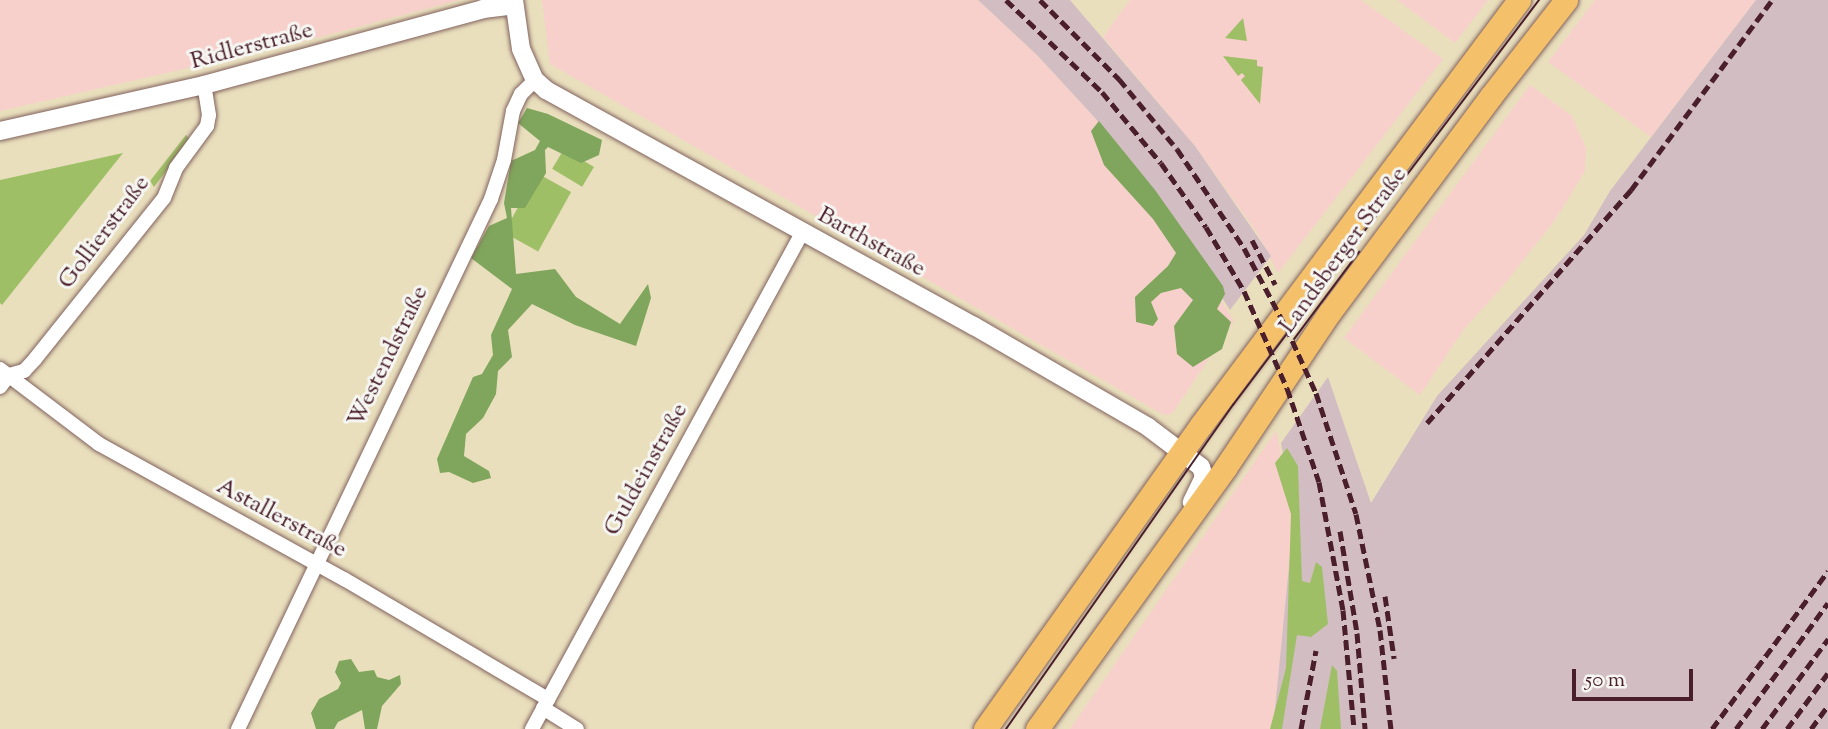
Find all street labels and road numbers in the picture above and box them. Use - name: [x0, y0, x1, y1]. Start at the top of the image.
- street label: Ridlerstraße: [188, 17, 316, 77]
- street label: Landsberger Straße: [1274, 162, 1414, 340]
- street label: Gollierstraße: [53, 171, 157, 295]
- street label: Barthstraße: [812, 202, 930, 284]
- street label: Westendstraße: [342, 282, 436, 432]
- street label: Guldeinstraße: [599, 399, 695, 541]
- street label: Astallerstraße: [211, 473, 351, 565]

